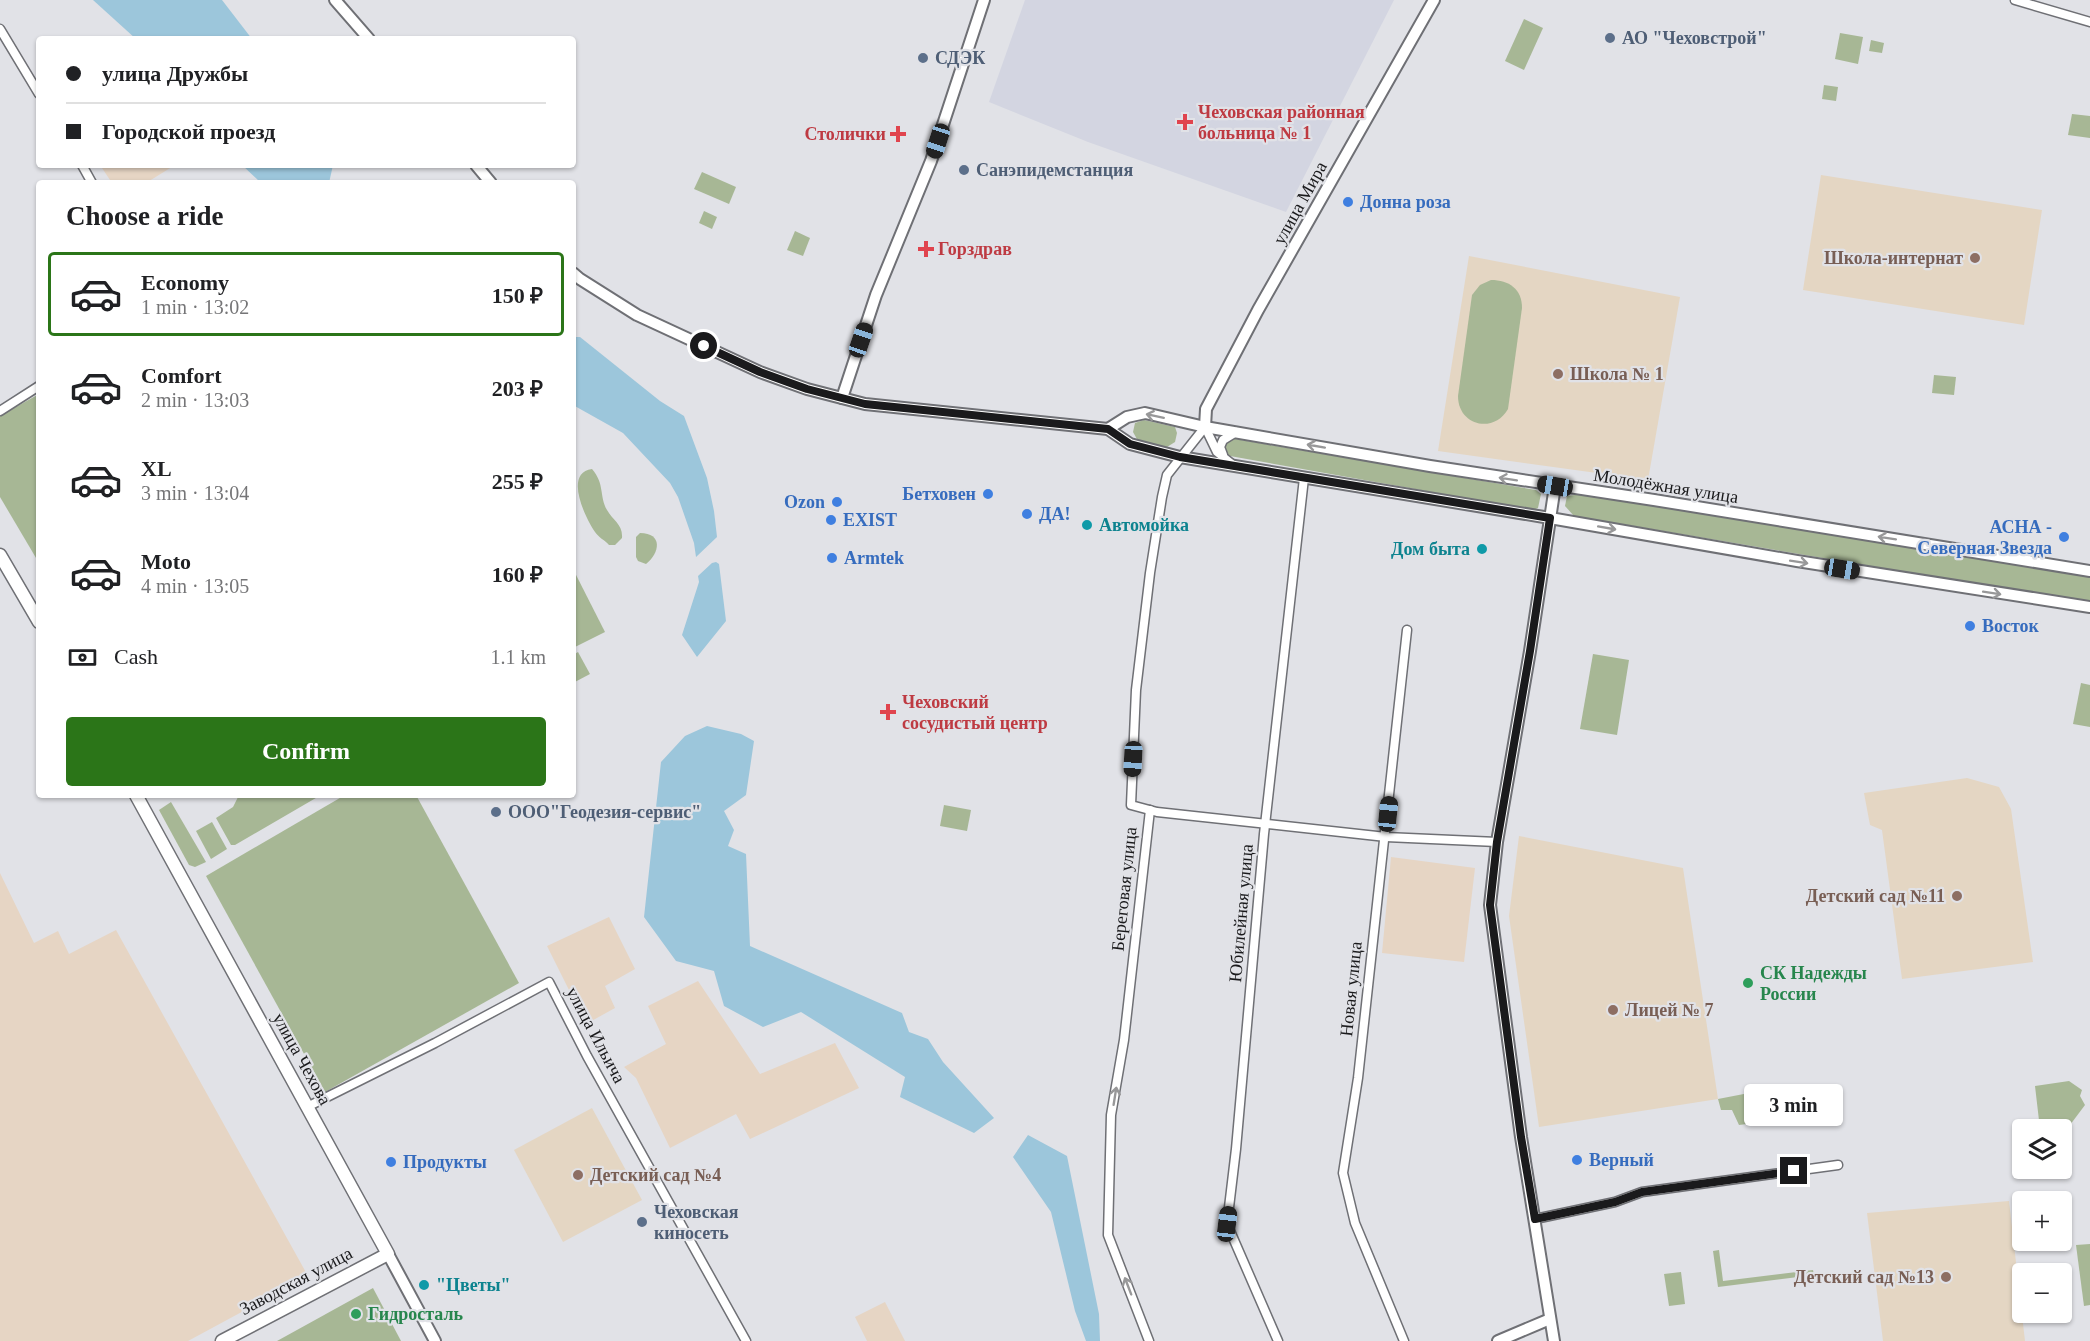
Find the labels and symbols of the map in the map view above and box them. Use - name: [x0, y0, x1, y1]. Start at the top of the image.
- place label: АО "Чеховстрой": [1622, 28, 1767, 48]
- marker: АО "Чеховстрой": [1603, 31, 1617, 45]
- place label: СДЭК: [935, 48, 985, 68]
- marker: СДЭК: [916, 51, 930, 65]
- place label: Чеховская районная больница № 1: [1198, 102, 1365, 143]
- marker: Чеховская районная больница № 1: [1176, 113, 1194, 131]
- car: [924, 121, 952, 161]
- place label: Столички: [805, 124, 886, 144]
- marker: Столички: [891, 127, 905, 141]
- street label: улица Мира: [1269, 158, 1331, 248]
- place label: Санэпидемстанция: [976, 160, 1133, 180]
- marker: Санэпидемстанция: [957, 163, 971, 177]
- place label: Донна роза: [1360, 192, 1451, 212]
- marker: Донна роза: [1341, 195, 1355, 209]
- place label: Горздрав: [938, 239, 1012, 259]
- marker: Горздрав: [919, 242, 933, 256]
- place label: Школа-интернат: [1824, 248, 1963, 268]
- marker: Школа-интернат: [1968, 251, 1982, 265]
- car: [847, 320, 875, 360]
- route start: [690, 332, 717, 359]
- place label: Школа № 1: [1570, 364, 1664, 384]
- marker: Школа № 1: [1551, 367, 1565, 381]
- one-way arrow: [1146, 409, 1165, 421]
- one-way arrow: [1306, 440, 1326, 451]
- street label: Молодёжная улица: [1592, 465, 1740, 507]
- one-way arrow: [1498, 473, 1518, 484]
- car: [1536, 474, 1574, 498]
- place label: Бетховен: [902, 484, 976, 504]
- marker: Бетховен: [981, 487, 995, 501]
- place label: Ozon: [784, 492, 825, 512]
- marker: Ozon: [830, 495, 844, 509]
- place label: ДА!: [1039, 504, 1070, 524]
- marker: ДА!: [1020, 507, 1034, 521]
- place label: EXIST: [843, 510, 897, 530]
- marker: EXIST: [824, 513, 838, 527]
- place label: Автомойка: [1099, 515, 1189, 535]
- place label: АСНА - Северная Звезда: [1917, 517, 2052, 558]
- marker: Автомойка: [1080, 518, 1094, 532]
- one-way arrow: [1597, 523, 1617, 534]
- marker: АСНА - Северная Звезда: [2057, 530, 2071, 544]
- one-way arrow: [1878, 533, 1897, 544]
- place label: Дом быта: [1391, 539, 1470, 559]
- marker: Дом быта: [1475, 542, 1489, 556]
- place label: Armtek: [844, 548, 904, 568]
- marker: Armtek: [825, 551, 839, 565]
- one-way arrow: [1789, 557, 1809, 568]
- car: [1823, 557, 1861, 581]
- one-way arrow: [1982, 588, 2001, 599]
- place label: Восток: [1982, 616, 2040, 636]
- marker: Восток: [1963, 619, 1977, 633]
- place label: Чеховский сосудистый центр: [902, 692, 1048, 733]
- marker: Чеховский сосудистый центр: [879, 703, 897, 721]
- car: [1123, 741, 1143, 777]
- car: [1377, 795, 1399, 833]
- place label: ООО"Геодезия-сервис": [508, 802, 701, 822]
- marker: ООО"Геодезия-сервис": [489, 805, 503, 819]
- street label: Береговая улица: [1108, 826, 1140, 952]
- street label: Юбилейная улица: [1225, 843, 1257, 983]
- place label: Детский сад №11: [1806, 886, 1945, 906]
- marker: Детский сад №11: [1950, 889, 1964, 903]
- street label: Новая улица: [1336, 940, 1366, 1038]
- place label: СК Надежды России: [1760, 963, 1867, 1004]
- marker: СК Надежды России: [1741, 976, 1755, 990]
- street label: улица Ильича: [562, 984, 630, 1086]
- place label: Лицей № 7: [1625, 1000, 1714, 1020]
- marker: Лицей № 7: [1606, 1003, 1620, 1017]
- street label: улица Чехова: [269, 1010, 335, 1108]
- callout: 3 min: [1744, 1084, 1844, 1126]
- one-way arrow: [1109, 1086, 1120, 1106]
- place label: Верный: [1589, 1150, 1654, 1170]
- place label: Продукты: [403, 1152, 487, 1172]
- marker: Верный: [1570, 1153, 1584, 1167]
- marker: Продукты: [384, 1155, 398, 1169]
- route end: [1780, 1157, 1807, 1184]
- place label: Детский сад №4: [590, 1165, 721, 1185]
- marker: Детский сад №4: [571, 1168, 585, 1182]
- place label: Чеховская киносеть: [654, 1202, 739, 1243]
- car: [1216, 1205, 1238, 1243]
- marker: Чеховская киносеть: [635, 1215, 649, 1229]
- street label: Заводская улица: [236, 1243, 356, 1319]
- place label: Детский сад №13: [1794, 1267, 1934, 1287]
- marker: Детский сад №13: [1939, 1270, 1953, 1284]
- place label: "Цветы": [436, 1275, 511, 1295]
- marker: "Цветы": [417, 1278, 431, 1292]
- one-way arrow: [1122, 1278, 1133, 1296]
- place label: Гидросталь: [368, 1304, 464, 1324]
- marker: Гидросталь: [349, 1307, 363, 1321]

